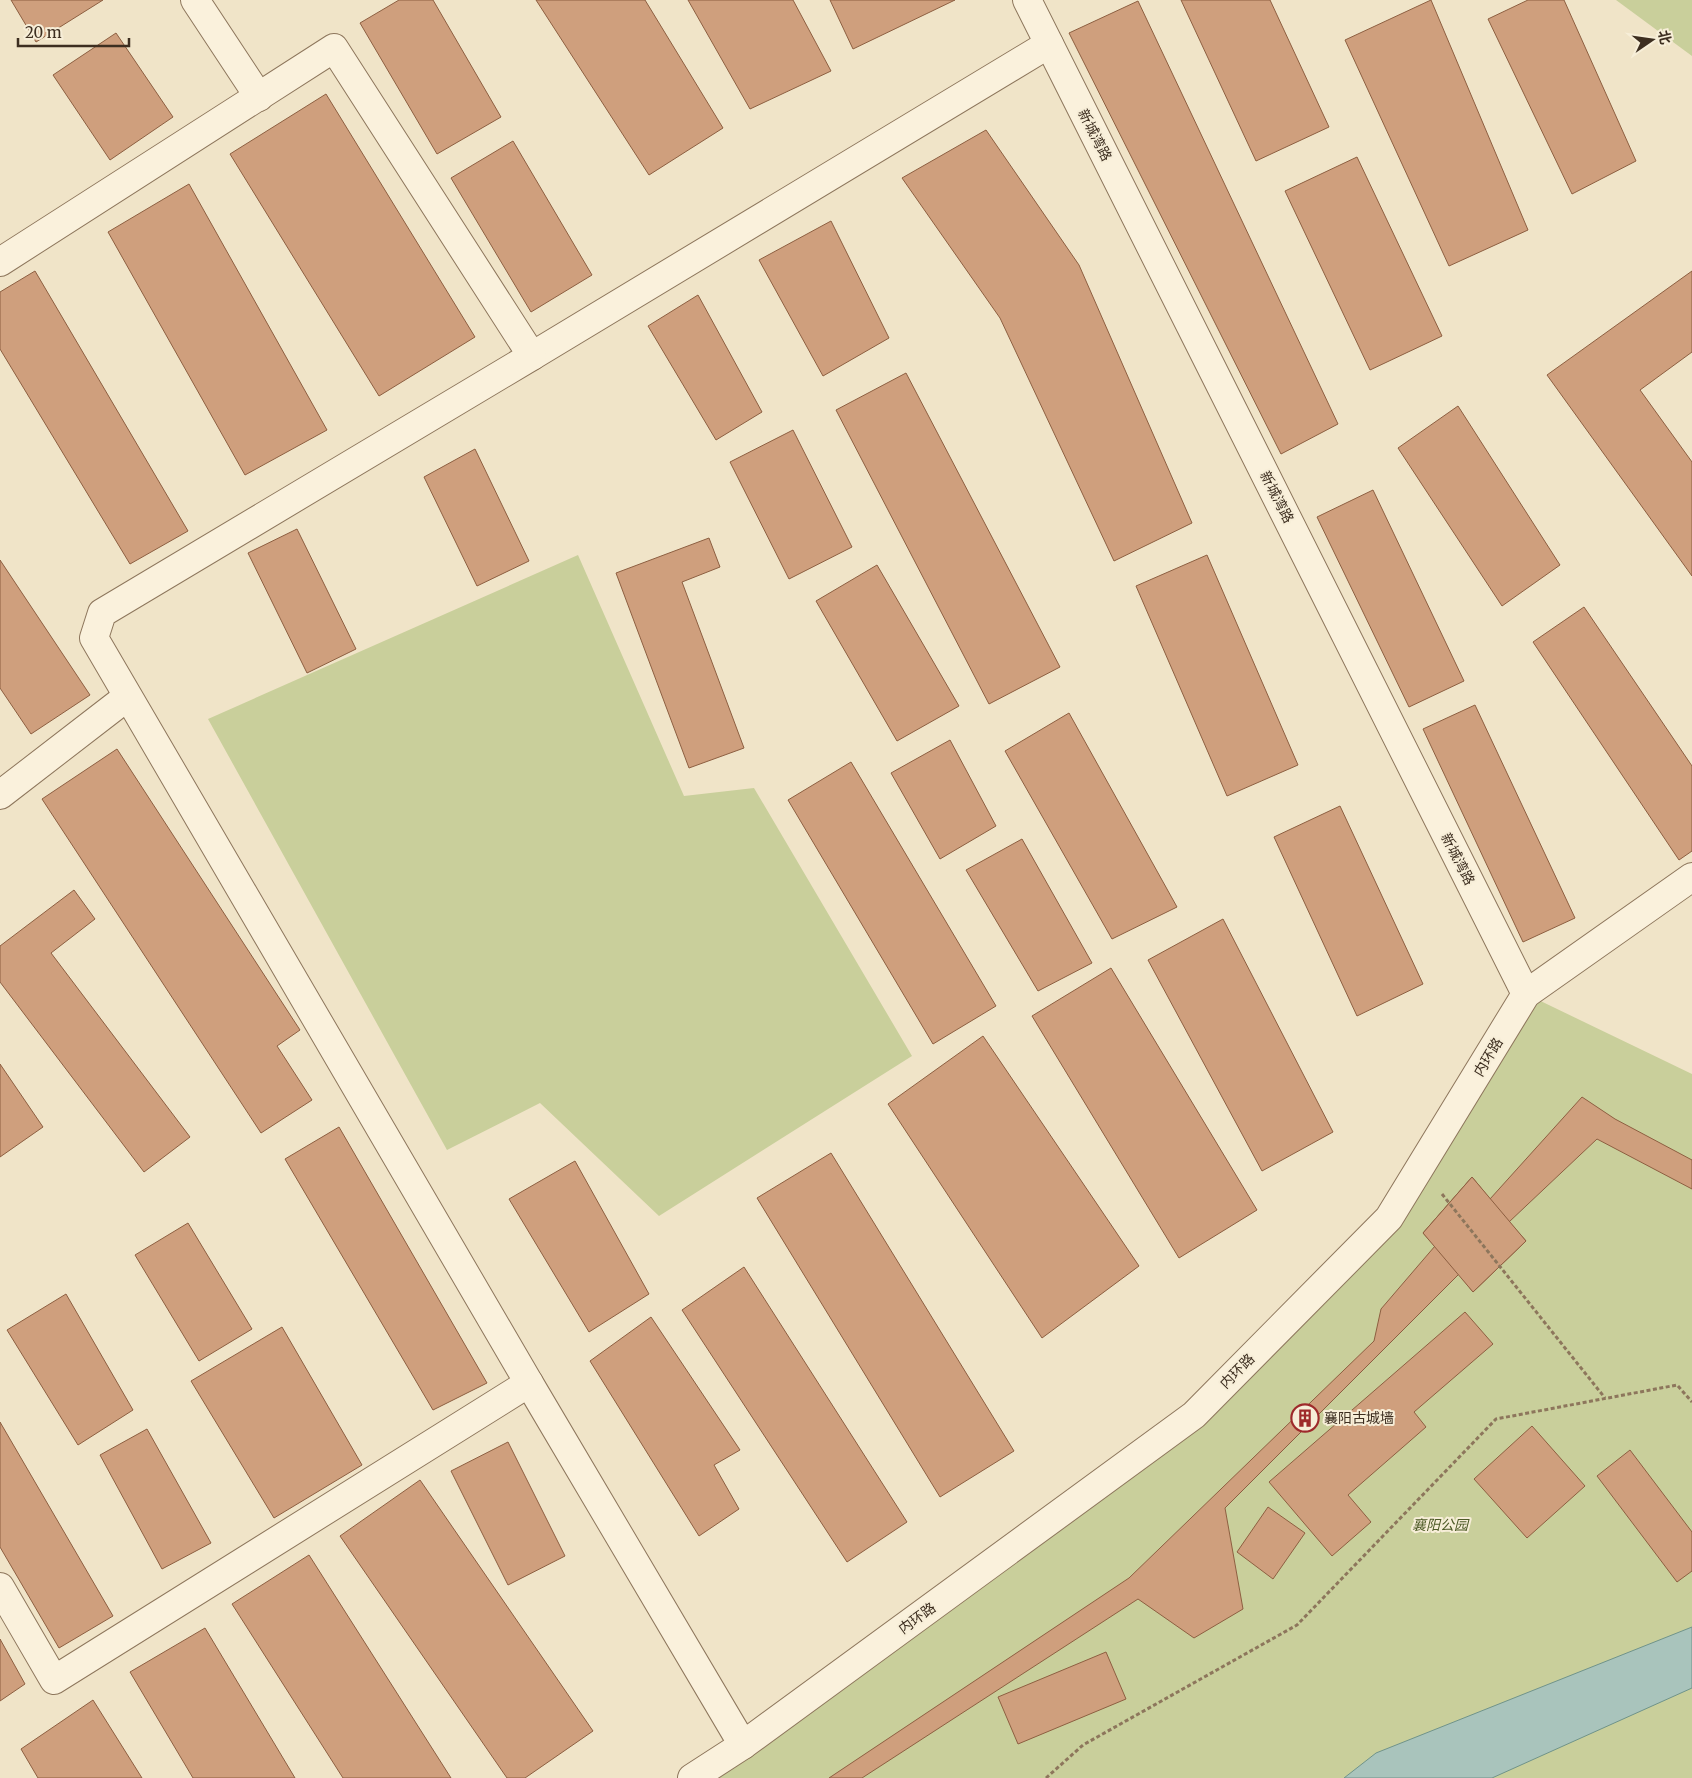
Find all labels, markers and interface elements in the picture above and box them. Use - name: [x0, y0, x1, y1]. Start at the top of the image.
- scale bar: [18, 15, 129, 47]
- north arrow: [1627, 15, 1677, 65]
- text: 20 m: [25, 23, 62, 42]
- text: 北: [1654, 28, 1675, 46]
- street label: 新城湾路: [1074, 106, 1116, 164]
- street label: 新城湾路: [1256, 468, 1298, 526]
- street label: 新城湾路: [1437, 830, 1479, 888]
- street label: 内环路: [1469, 1034, 1507, 1080]
- street label: 内环路: [1216, 1350, 1258, 1392]
- building icon: 襄阳古城墙: [1290, 1403, 1320, 1433]
- place label: 襄阳古城墙: [1324, 1409, 1394, 1427]
- park label: 襄阳公园: [1412, 1516, 1470, 1534]
- street label: 内环路: [895, 1598, 939, 1638]

